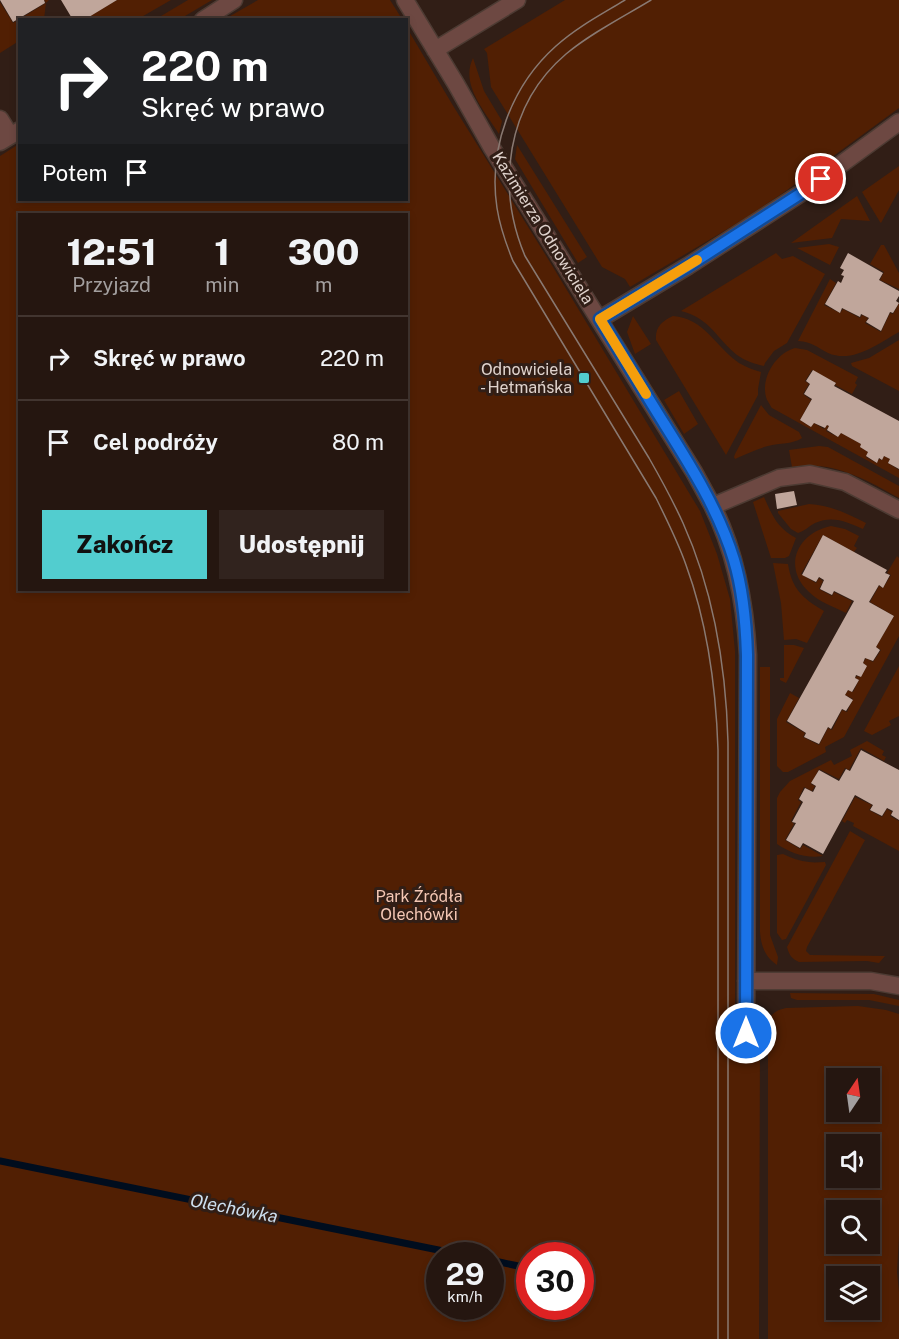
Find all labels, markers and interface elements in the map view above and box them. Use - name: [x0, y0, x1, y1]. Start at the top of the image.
- text: 220 m: [141, 41, 269, 90]
- icon: right: [42, 42, 120, 120]
- text: Skręć w prawo: [141, 91, 325, 123]
- street label: Kazimierza Odnowiciela: [488, 148, 598, 308]
- pin: [795, 153, 846, 204]
- icon: arrive: [120, 156, 153, 189]
- text: Potem: [42, 160, 108, 186]
- icon: arrive: [804, 162, 837, 195]
- text: 12:51: [66, 231, 157, 273]
- text: 1: [214, 231, 230, 273]
- text: 300: [288, 231, 360, 273]
- text: Przyjazd: [72, 273, 151, 297]
- text: min: [205, 273, 239, 297]
- text: m: [315, 273, 332, 297]
- icon: right: [42, 342, 75, 375]
- text: Skręć w prawo: [93, 345, 246, 371]
- text: 220 m: [320, 345, 384, 371]
- place label: Odnowiciela - Hetmańska: [480, 360, 572, 397]
- marker: Odnowiciela - Hetmańska: [577, 371, 591, 385]
- icon: arrive: [42, 426, 75, 459]
- text: Cel podróży: [93, 429, 218, 455]
- text: 80 m: [332, 429, 384, 455]
- button: Zakończ: [42, 510, 207, 579]
- button: Udostępnij: [219, 510, 384, 579]
- park label: Park Źródła Olechówki: [375, 886, 463, 924]
- position arrow: [714, 1001, 778, 1065]
- north arrow: [826, 1068, 880, 1122]
- map controls: [826, 1068, 880, 1320]
- button: sound: [826, 1134, 880, 1188]
- water label: Olechówka: [188, 1189, 280, 1227]
- button: search: [826, 1200, 880, 1254]
- speed limit sign: 30: [516, 1242, 594, 1320]
- text: 29: [446, 1256, 484, 1292]
- button: layers: [826, 1266, 880, 1320]
- text: km/h: [447, 1288, 483, 1305]

